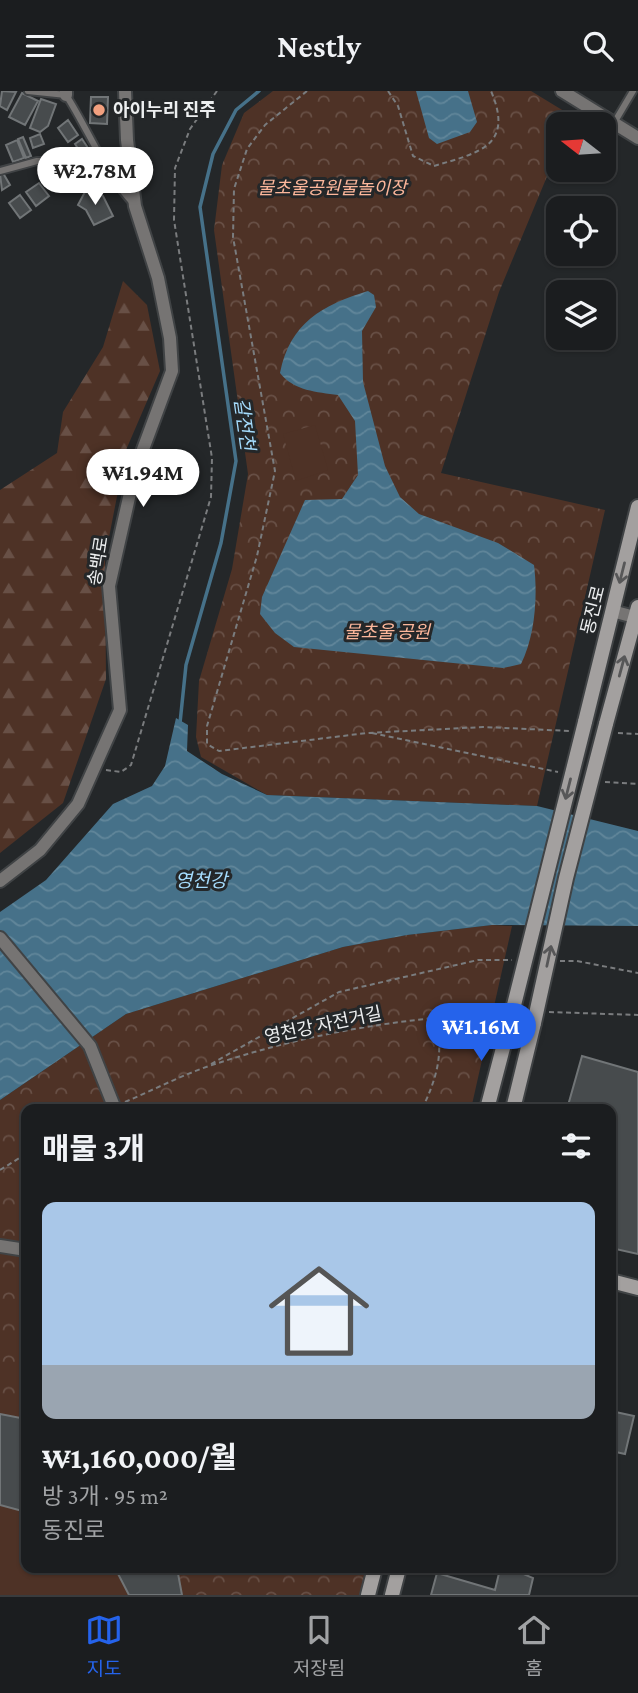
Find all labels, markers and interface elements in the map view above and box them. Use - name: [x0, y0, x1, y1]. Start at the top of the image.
- icon: menu: [21, 27, 59, 65]
- icon: search: [579, 27, 617, 65]
- text: Nestly: [277, 28, 361, 64]
- place label: 아이누리 진주: [113, 100, 216, 120]
- marker: 아이누리 진주: [91, 102, 107, 118]
- north arrow: [546, 112, 616, 182]
- map controls: [546, 112, 616, 350]
- pin: ₩2.78M: [38, 148, 152, 207]
- text: ₩2.78M: [53, 157, 137, 183]
- park label: 물초울공원물놀이장: [257, 178, 409, 198]
- button: locate: [546, 196, 616, 266]
- button: layers: [546, 280, 616, 350]
- water label: 갈전천: [230, 397, 259, 453]
- pin: ₩1.94M: [86, 449, 200, 509]
- text: ₩1.94M: [102, 459, 184, 485]
- street label: 송백로: [84, 535, 112, 587]
- one-way arrow: [614, 561, 628, 584]
- street label: 동진로: [577, 583, 609, 637]
- park label: 물초울 공원: [344, 622, 432, 642]
- one-way arrow: [616, 655, 629, 677]
- one-way arrow: [561, 777, 574, 799]
- water label: 영천강: [175, 870, 230, 891]
- one-way arrow: [543, 945, 556, 968]
- street label: 영천강 자전거길: [263, 1003, 383, 1047]
- pin: ₩1.16M: [424, 1003, 538, 1063]
- text: ₩1.16M: [442, 1013, 520, 1039]
- icon: filters: [557, 1127, 595, 1165]
- text: 매물 3개: [42, 1132, 145, 1165]
- icon: home: [256, 1248, 382, 1374]
- text: ₩1,160,000/월: [42, 1441, 237, 1474]
- text: 방 3개 · 95 m²: [42, 1483, 168, 1509]
- text: 동진로: [42, 1517, 105, 1543]
- tab: 지도: [85, 1611, 123, 1680]
- tab: 저장됨: [293, 1611, 345, 1680]
- tab: 홈: [515, 1611, 553, 1680]

